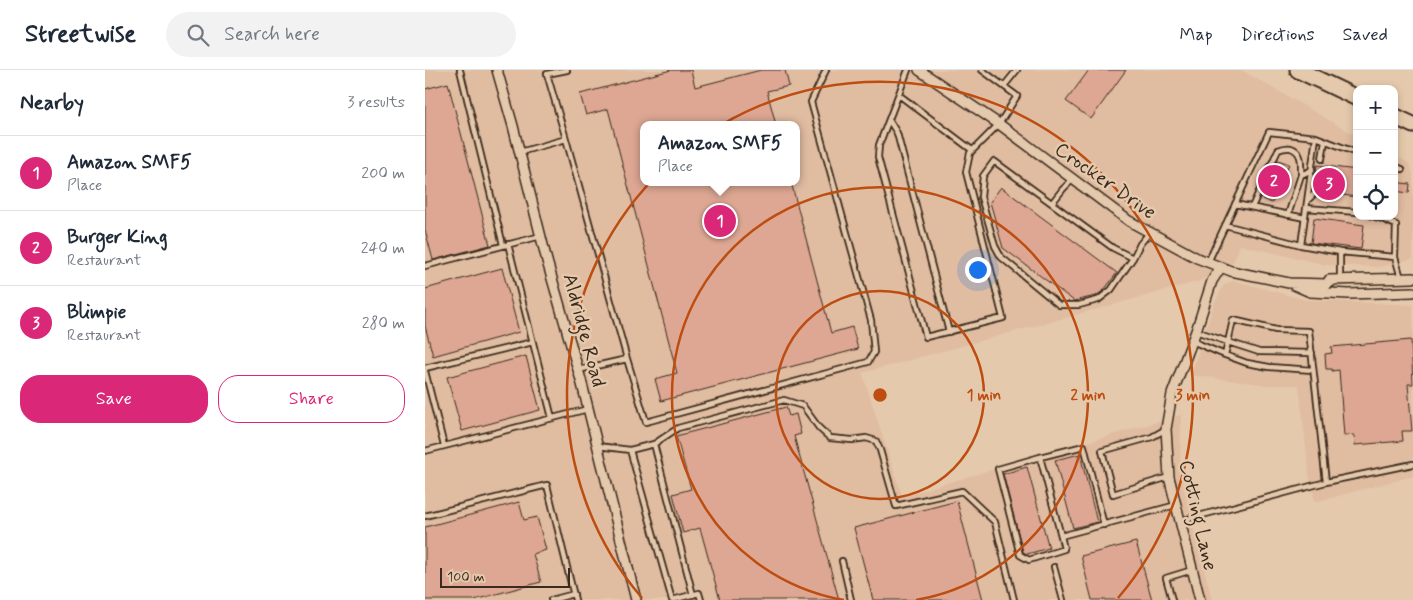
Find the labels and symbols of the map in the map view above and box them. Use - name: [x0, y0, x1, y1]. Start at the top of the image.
- street label: Crocker Drive: [1049, 136, 1161, 226]
- pin: 2: [1258, 162, 1290, 200]
- pin: 3: [1313, 165, 1345, 203]
- pin: 1: [704, 202, 736, 240]
- your location: [965, 257, 991, 283]
- street label: Aldridge Road: [553, 271, 612, 391]
- centre of rings: [871, 386, 889, 404]
- text: 1 min: [967, 386, 1001, 406]
- text: 2 min: [1070, 386, 1106, 406]
- text: 3 min: [1176, 386, 1210, 406]
- street label: Cotting Lane: [1170, 457, 1223, 574]
- scale bar: [440, 565, 570, 588]

